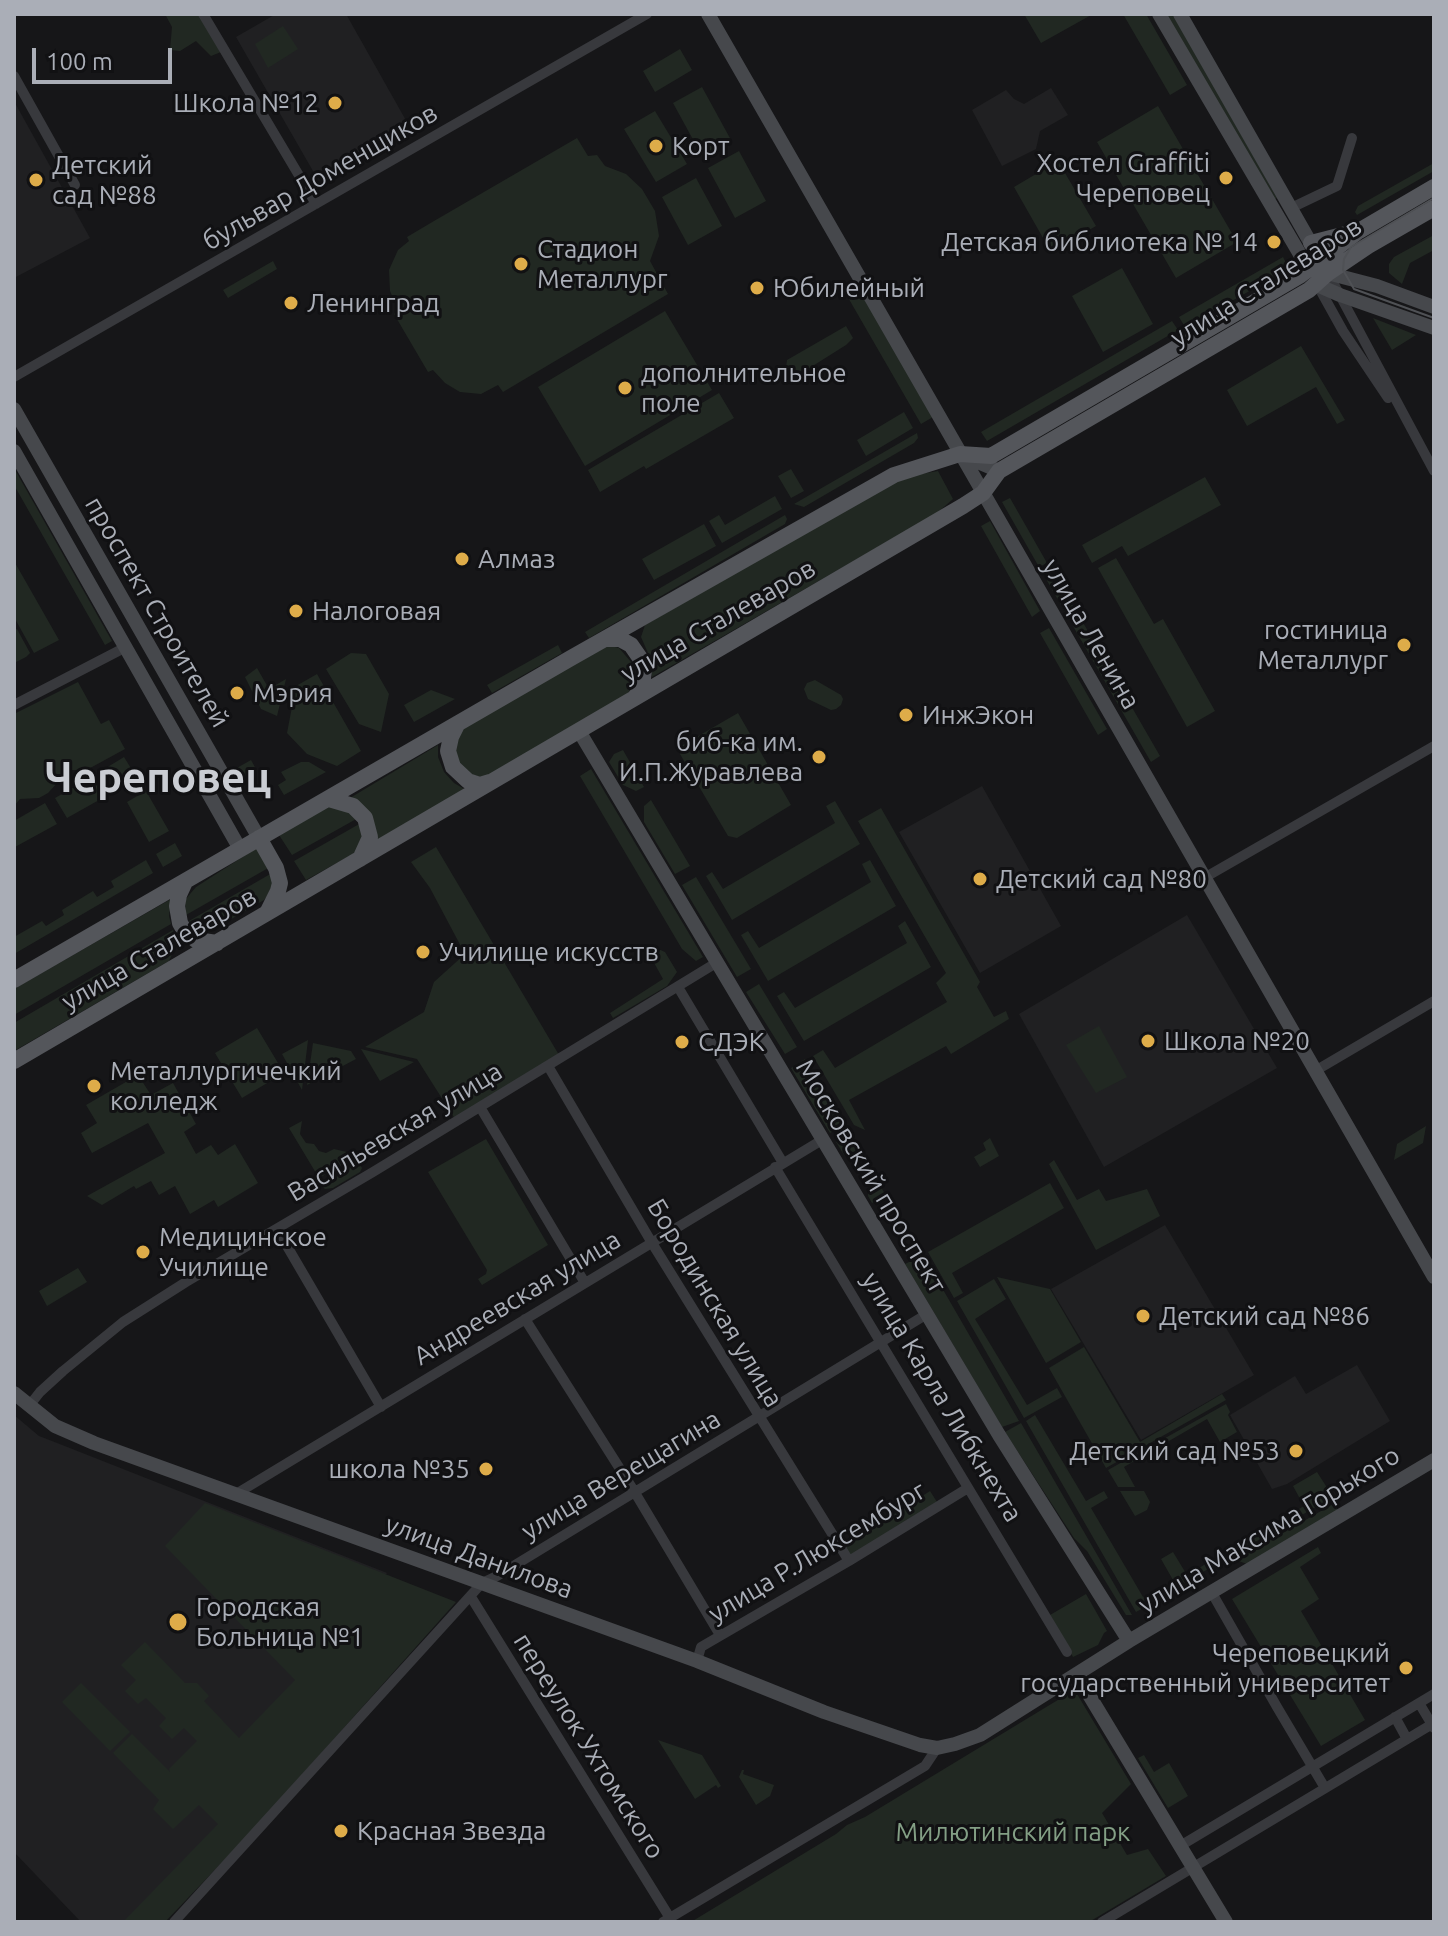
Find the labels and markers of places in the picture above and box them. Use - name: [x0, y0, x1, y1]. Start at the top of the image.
- place label: Школа №12: [173, 87, 319, 119]
- marker: Школа №12: [326, 94, 344, 112]
- place label: Корт: [672, 130, 729, 162]
- marker: Корт: [647, 137, 665, 155]
- place label: Хостел Graffiti Череповец: [1036, 147, 1210, 208]
- place label: Детский сад №88: [52, 149, 157, 210]
- marker: Хостел Graffiti Череповец: [1217, 169, 1235, 187]
- marker: Детский сад №88: [27, 171, 45, 189]
- place label: Детская библиотека № 14: [941, 226, 1258, 258]
- place label: Стадион Металлург: [537, 233, 667, 294]
- marker: Детская библиотека № 14: [1265, 233, 1283, 251]
- marker: Стадион Металлург: [512, 255, 530, 273]
- place label: Юбилейный: [773, 272, 925, 304]
- marker: Юбилейный: [748, 279, 766, 297]
- place label: Ленинград: [307, 287, 439, 319]
- marker: Ленинград: [282, 294, 300, 312]
- place label: дополнительное поле: [641, 357, 847, 418]
- marker: дополнительное поле: [616, 379, 634, 397]
- place label: Алмаз: [478, 543, 555, 575]
- marker: Алмаз: [453, 550, 471, 568]
- place label: Налоговая: [312, 595, 441, 627]
- marker: Налоговая: [287, 602, 305, 620]
- place label: гостиница Металлург: [1258, 614, 1388, 676]
- marker: гостиница Металлург: [1395, 636, 1413, 654]
- place label: Мэрия: [253, 677, 333, 709]
- marker: Мэрия: [228, 684, 246, 702]
- place label: ИнжЭкон: [922, 699, 1034, 731]
- marker: ИнжЭкон: [897, 706, 915, 724]
- place label: биб-ка им. И.П.Журавлева: [619, 726, 803, 788]
- marker: биб-ка им. И.П.Журавлева: [810, 748, 828, 766]
- place label: Детский сад №80: [996, 863, 1207, 895]
- marker: Детский сад №80: [971, 870, 989, 888]
- place label: Училище искусств: [439, 936, 659, 968]
- marker: Училище искусств: [414, 943, 432, 961]
- place label: Школа №20: [1164, 1025, 1310, 1057]
- place label: СДЭК: [698, 1026, 765, 1058]
- marker: Школа №20: [1139, 1032, 1157, 1050]
- marker: СДЭК: [673, 1033, 691, 1051]
- place label: Металлургичечкий колледж: [110, 1055, 342, 1116]
- marker: Металлургичечкий колледж: [85, 1077, 103, 1095]
- place label: Медицинское Училище: [159, 1221, 327, 1282]
- marker: Медицинское Училище: [134, 1243, 152, 1261]
- place label: Детский сад №86: [1159, 1300, 1370, 1332]
- marker: Детский сад №86: [1134, 1307, 1152, 1325]
- place label: Детский сад №53: [1069, 1435, 1280, 1467]
- marker: Детский сад №53: [1287, 1442, 1305, 1460]
- place label: школа №35: [328, 1453, 470, 1485]
- marker: школа №35: [477, 1460, 495, 1478]
- place label: Городская Больница №1: [196, 1591, 364, 1652]
- marker: Городская Больница №1: [167, 1611, 189, 1633]
- place label: Череповецкий государственный университет: [1020, 1637, 1390, 1698]
- marker: Череповецкий государственный университет: [1397, 1659, 1415, 1677]
- place label: Красная Звезда: [357, 1815, 546, 1847]
- marker: Красная Звезда: [332, 1822, 350, 1840]

